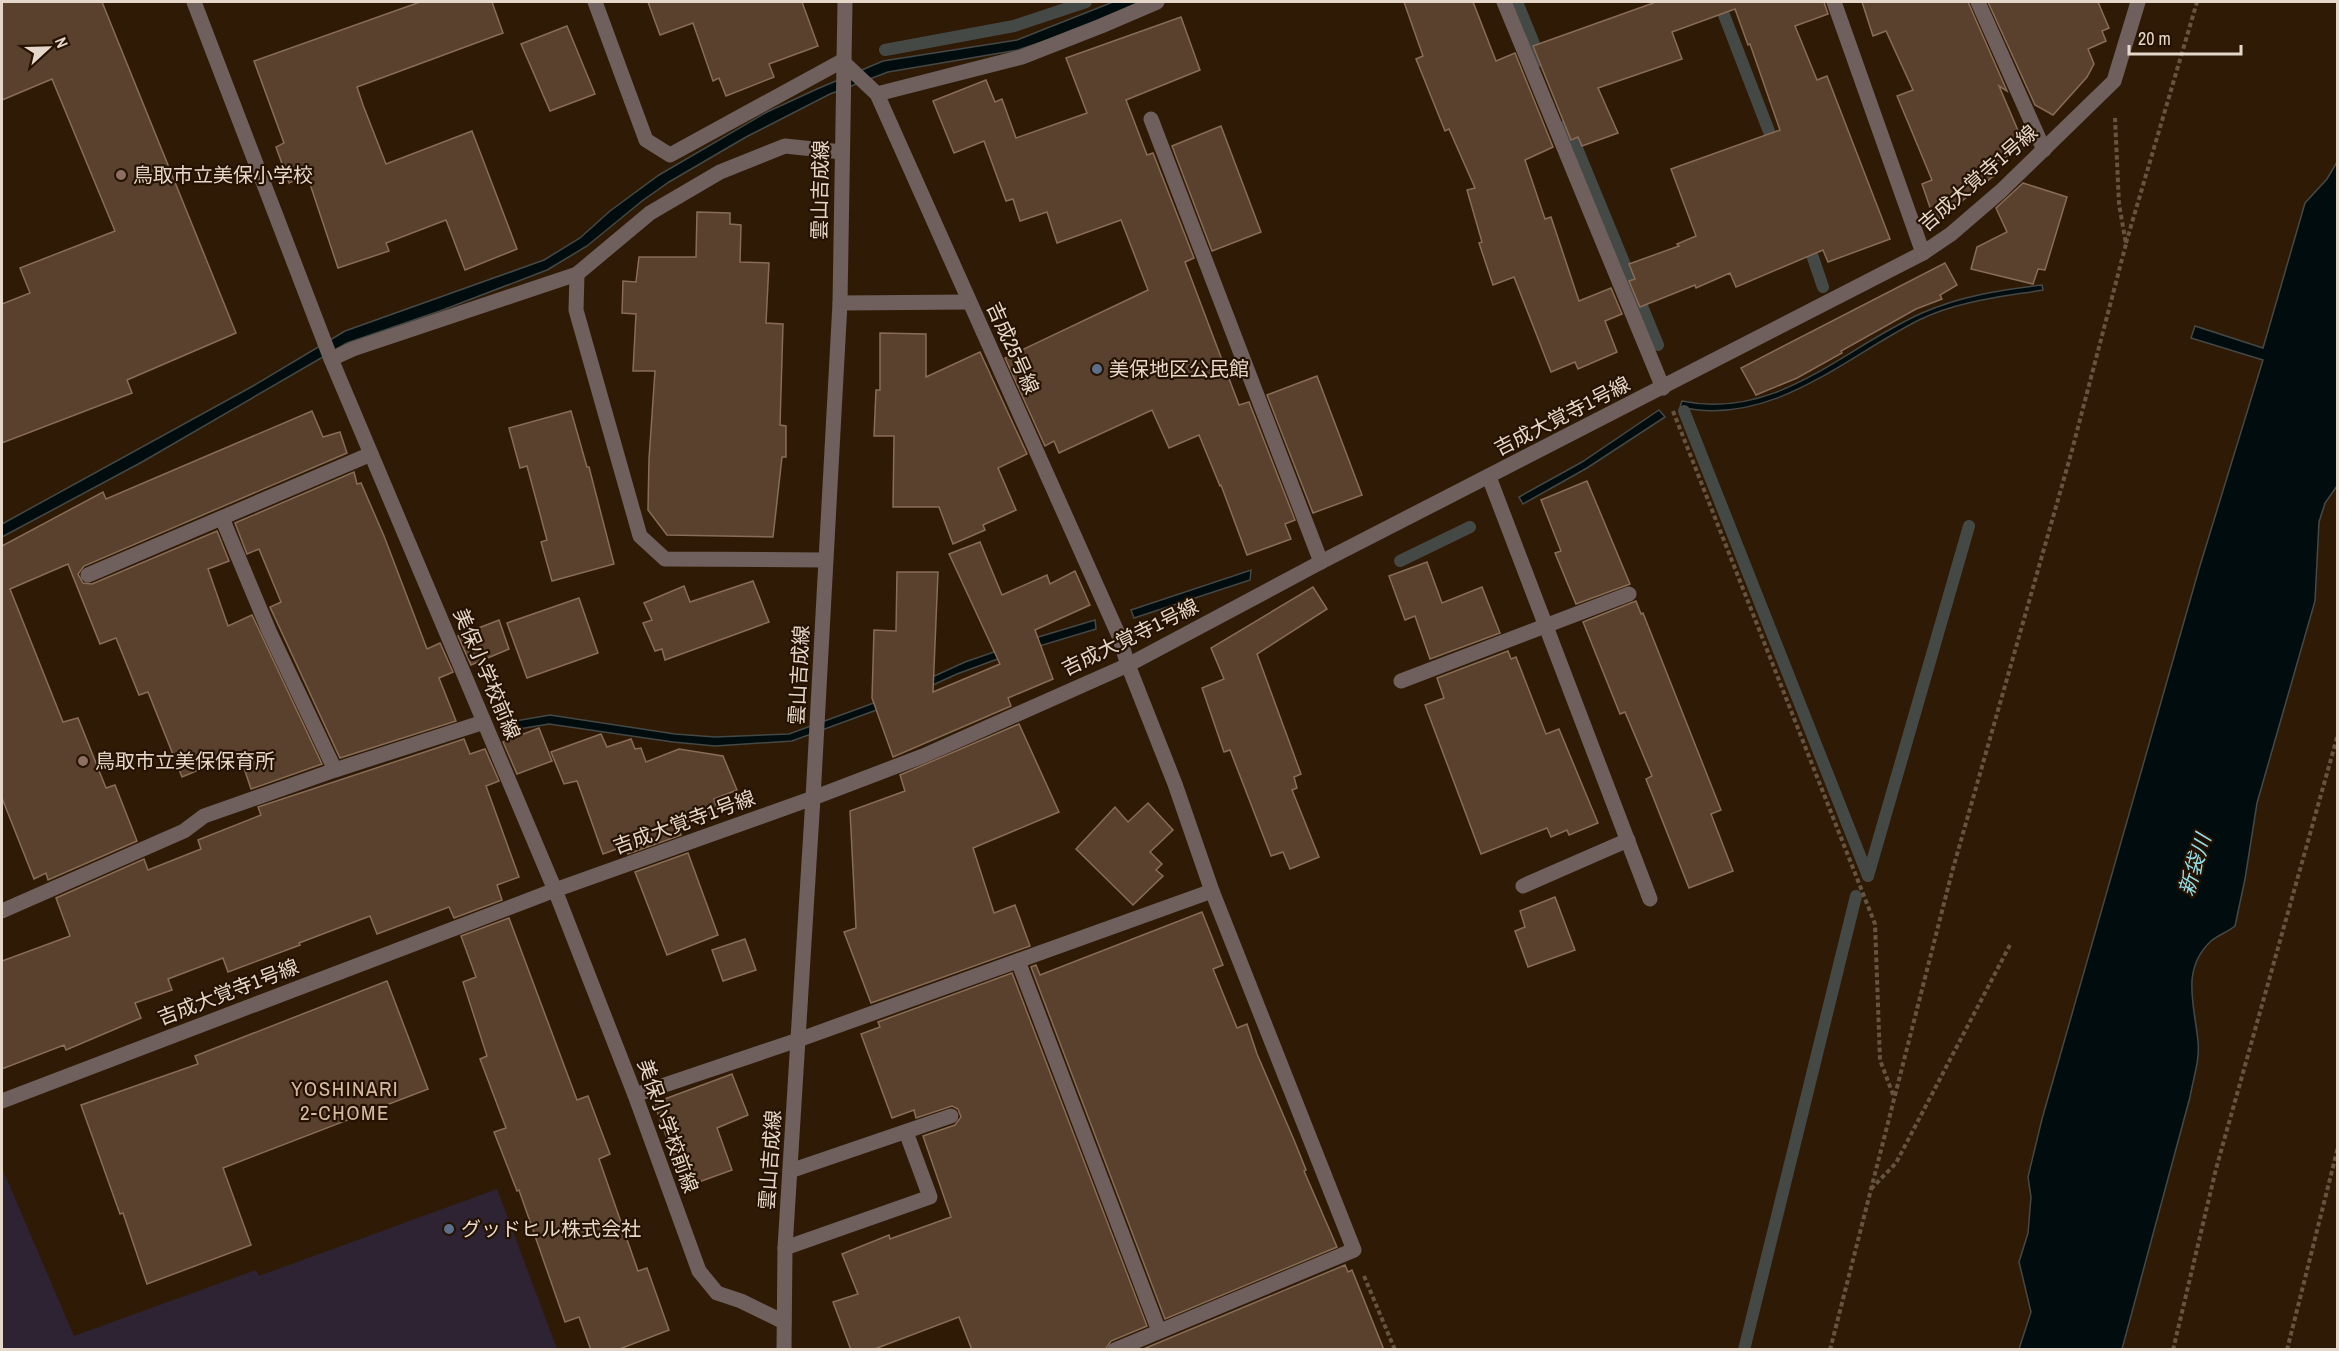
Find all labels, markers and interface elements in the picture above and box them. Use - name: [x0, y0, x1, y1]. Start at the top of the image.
- north arrow: [18, 18, 78, 78]
- scale bar: [2129, 18, 2242, 56]
- text: 20 m: [2138, 26, 2171, 51]
- text: N: [50, 34, 74, 51]
- street label: 吉成大覚寺1号線: [1913, 119, 2043, 237]
- street label: 雲山吉成線: [805, 140, 834, 240]
- place label: 鳥取市立美保小学校: [133, 161, 313, 188]
- marker: 鳥取市立美保小学校: [114, 168, 128, 182]
- street label: 吉成25号線: [981, 297, 1046, 398]
- place label: 美保地区公民館: [1109, 355, 1249, 382]
- marker: 美保地区公民館: [1090, 362, 1104, 376]
- street label: 吉成大覚寺1号線: [1489, 370, 1634, 461]
- street label: 吉成大覚寺1号線: [1057, 592, 1203, 681]
- street label: 美保小学校前線: [448, 604, 527, 744]
- street label: 雲山吉成線: [782, 624, 815, 726]
- place label: 鳥取市立美保保育所: [95, 747, 275, 774]
- marker: 鳥取市立美保保育所: [76, 754, 90, 768]
- street label: 吉成大覚寺1号線: [609, 783, 759, 860]
- water label: 新袋川: [2171, 829, 2218, 899]
- street label: 吉成大覚寺1号線: [153, 952, 302, 1031]
- street label: 美保小学校前線: [632, 1055, 705, 1196]
- district label: YOSHINARI 2-CHOME: [291, 1074, 399, 1127]
- street label: 雲山吉成線: [753, 1109, 786, 1211]
- place label: グッドヒル株式会社: [461, 1215, 641, 1242]
- marker: グッドヒル株式会社: [442, 1222, 456, 1236]

